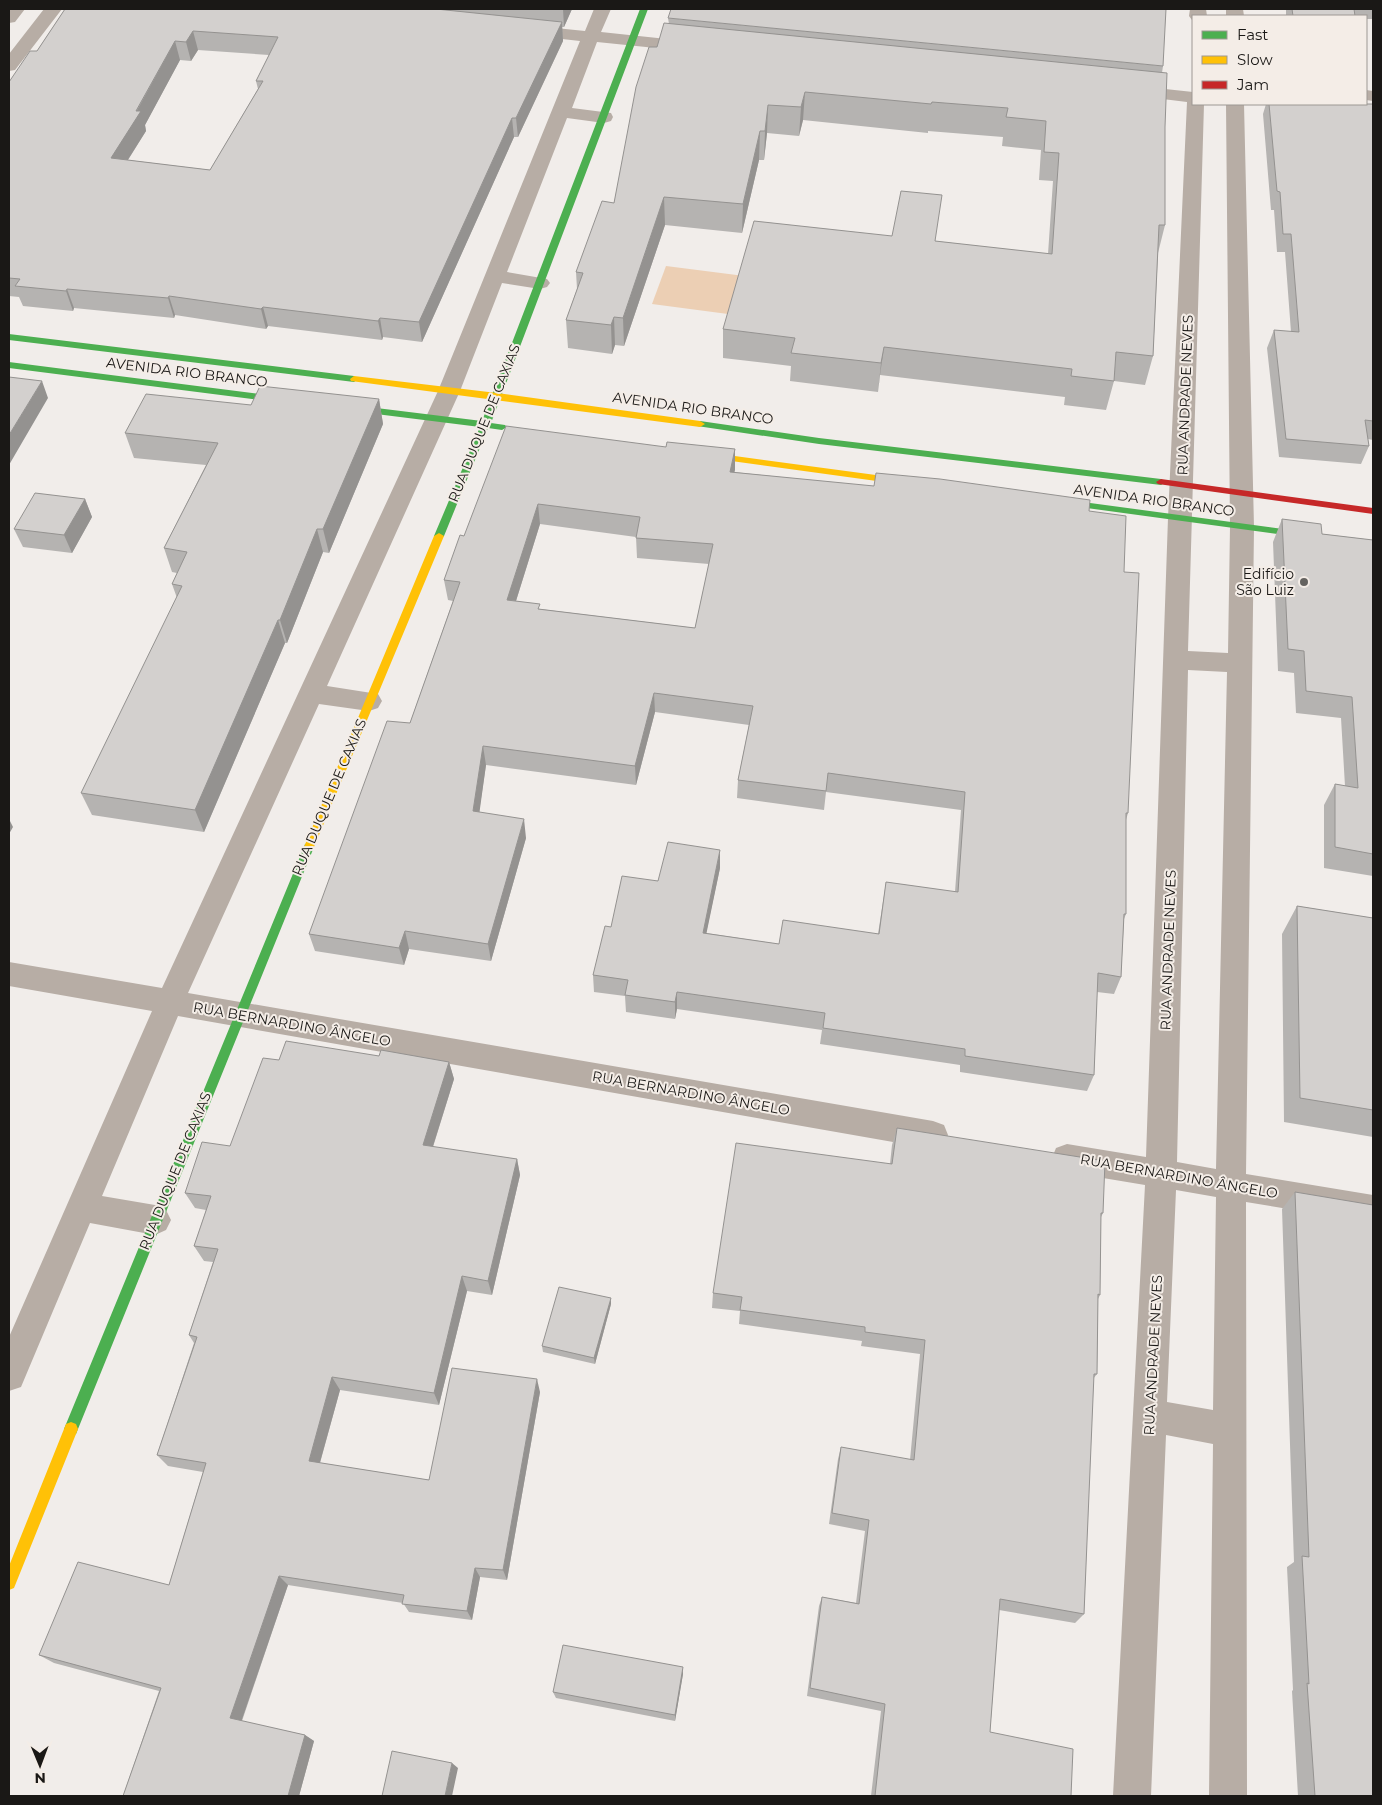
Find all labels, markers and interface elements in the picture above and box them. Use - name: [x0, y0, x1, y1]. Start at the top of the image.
- legend: [1192, 15, 1367, 105]
- text: Fast: [1237, 25, 1268, 44]
- text: Slow: [1237, 50, 1273, 69]
- text: Jam: [1236, 75, 1269, 94]
- street label: RUA ANDRADE NEVES: [1173, 314, 1197, 476]
- street label: RUA DUQUE DE CAXIAS: [444, 341, 524, 505]
- street label: AVENIDA RIO BRANCO: [105, 353, 269, 391]
- street label: AVENIDA RIO BRANCO: [611, 388, 775, 428]
- street label: AVENIDA RIO BRANCO: [1072, 480, 1236, 520]
- place label: Edifício São Luiz: [1236, 565, 1294, 599]
- marker: Edifício São Luiz: [1298, 576, 1310, 588]
- street label: RUA DUQUE DE CAXIAS: [288, 716, 370, 878]
- street label: RUA ANDRADE NEVES: [1156, 869, 1180, 1031]
- street label: RUA BERNARDINO ÂNGELO: [192, 998, 392, 1050]
- street label: RUA BERNARDINO ÂNGELO: [591, 1067, 791, 1119]
- street label: RUA DUQUE DE CAXIAS: [135, 1089, 215, 1253]
- street label: RUA BERNARDINO ÂNGELO: [1079, 1150, 1279, 1202]
- street label: RUA ANDRADE NEVES: [1140, 1274, 1166, 1436]
- north arrow: [15, 1740, 65, 1790]
- text: N: [34, 1769, 46, 1787]

